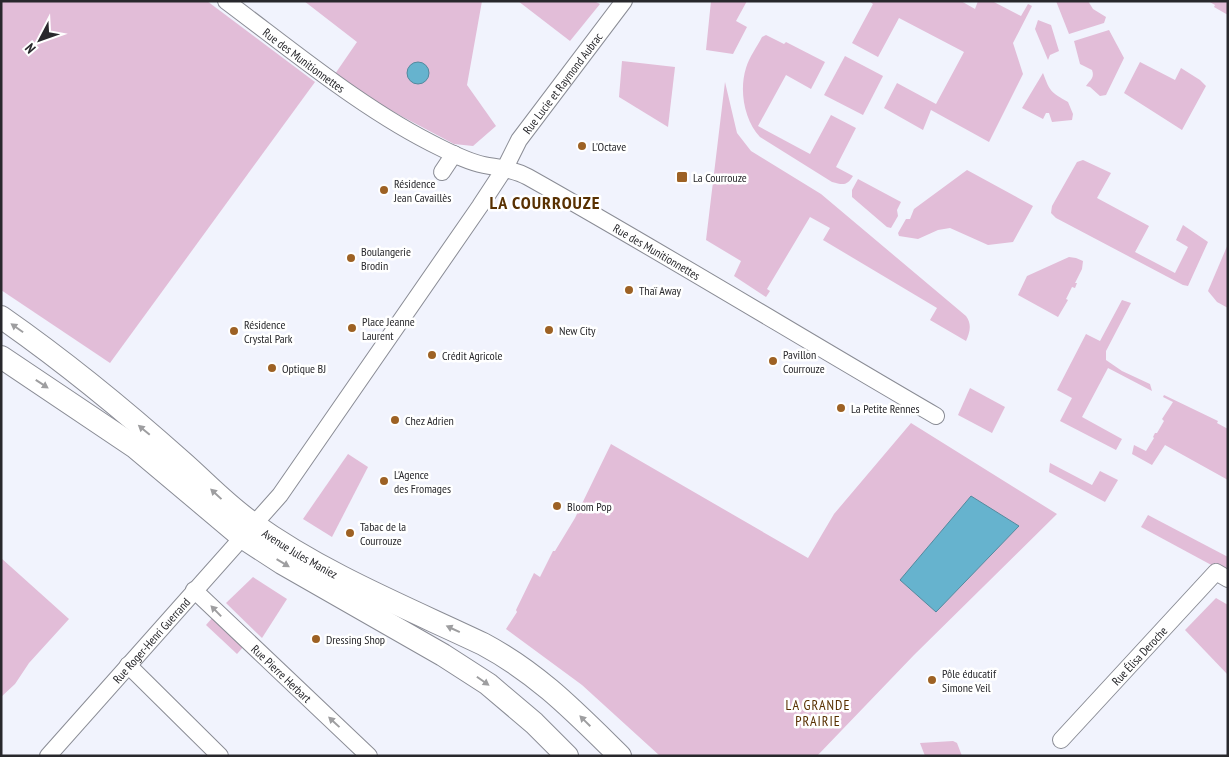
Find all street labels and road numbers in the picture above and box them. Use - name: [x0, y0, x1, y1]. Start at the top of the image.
- street label: Rue des Munitionnettes: [260, 24, 348, 95]
- street label: Rue Lucie et Raymond Aubrac: [519, 29, 606, 137]
- street label: Rue des Munitionnettes: [611, 220, 703, 283]
- street label: Avenue Jules Maniez: [260, 525, 341, 581]
- street label: Rue Roger-Henri Guerrand: [109, 594, 193, 686]
- street label: Rue Élisa Deroche: [1108, 623, 1170, 688]
- street label: Rue Pierre Herbart: [249, 641, 315, 706]

